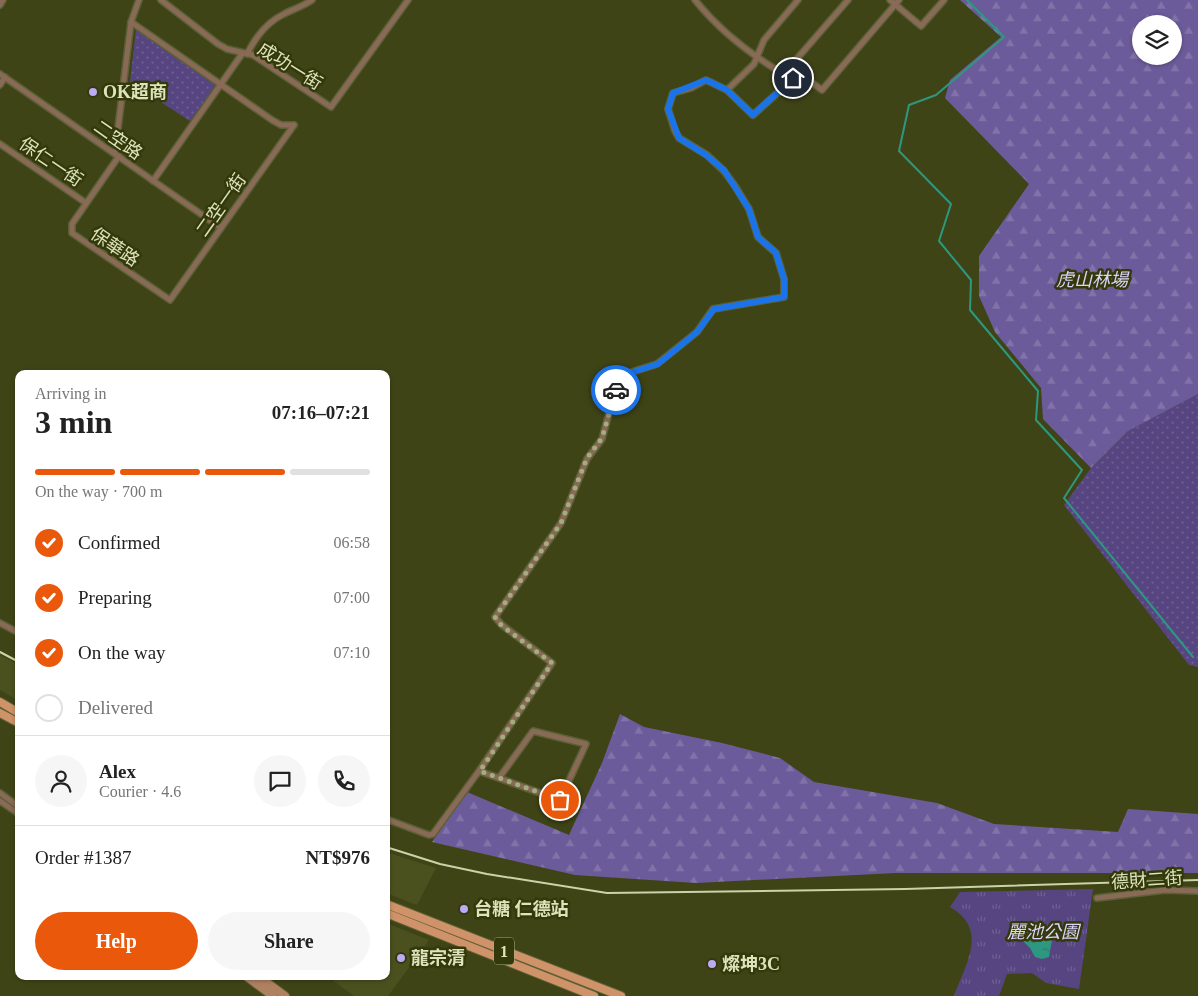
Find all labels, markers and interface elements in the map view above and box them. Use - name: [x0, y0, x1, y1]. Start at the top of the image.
- map controls: [1132, 15, 1182, 65]
- button: layers: [1132, 15, 1182, 65]
- street label: 成功一街: [254, 38, 326, 94]
- pin: [772, 57, 814, 99]
- icon: home: [779, 64, 807, 92]
- place label: OK超商: [103, 82, 167, 102]
- marker: OK超商: [87, 86, 99, 98]
- street label: 二空路: [90, 116, 146, 164]
- street label: 保仁一街: [16, 134, 86, 190]
- street label: 二空一街: [192, 170, 250, 240]
- street label: 保華路: [87, 224, 143, 270]
- park label: 虎山林場: [1056, 270, 1130, 290]
- courier: [591, 365, 641, 415]
- icon: car: [602, 376, 630, 404]
- text: Arriving in: [35, 385, 107, 402]
- text: 07:16–07:21: [272, 402, 370, 423]
- text: 3 min: [35, 404, 112, 440]
- text: On the way · 700 m: [35, 483, 163, 500]
- icon: check: [35, 529, 63, 557]
- text: Confirmed: [78, 532, 160, 553]
- text: 06:58: [334, 534, 370, 551]
- icon: check: [35, 584, 63, 612]
- text: Preparing: [78, 587, 152, 608]
- text: 07:00: [334, 589, 370, 606]
- icon: check: [35, 639, 63, 667]
- text: On the way: [78, 642, 166, 663]
- text: 07:10: [334, 644, 370, 661]
- text: Delivered: [78, 697, 153, 718]
- button: person: [35, 755, 87, 807]
- button: chat: [254, 755, 306, 807]
- button: phone: [318, 755, 370, 807]
- text: Alex: [99, 761, 136, 782]
- pin: [539, 779, 581, 821]
- text: Courier · 4.6: [99, 783, 181, 800]
- icon: bag: [546, 786, 574, 814]
- text: Order #1387: [35, 847, 132, 868]
- text: NT$976: [306, 847, 370, 868]
- street label: 德財二街: [1110, 868, 1184, 892]
- place label: 台糖 仁德站: [474, 899, 569, 919]
- marker: 台糖 仁德站: [458, 903, 470, 915]
- button: Help: [35, 912, 198, 970]
- button: Share: [208, 912, 370, 970]
- park label: 麗池公園: [1007, 922, 1082, 942]
- road number: 1: [494, 938, 514, 964]
- place label: 龍宗清: [411, 948, 465, 968]
- marker: 龍宗清: [395, 952, 407, 964]
- place label: 燦坤3C: [722, 954, 780, 974]
- marker: 燦坤3C: [706, 958, 718, 970]

